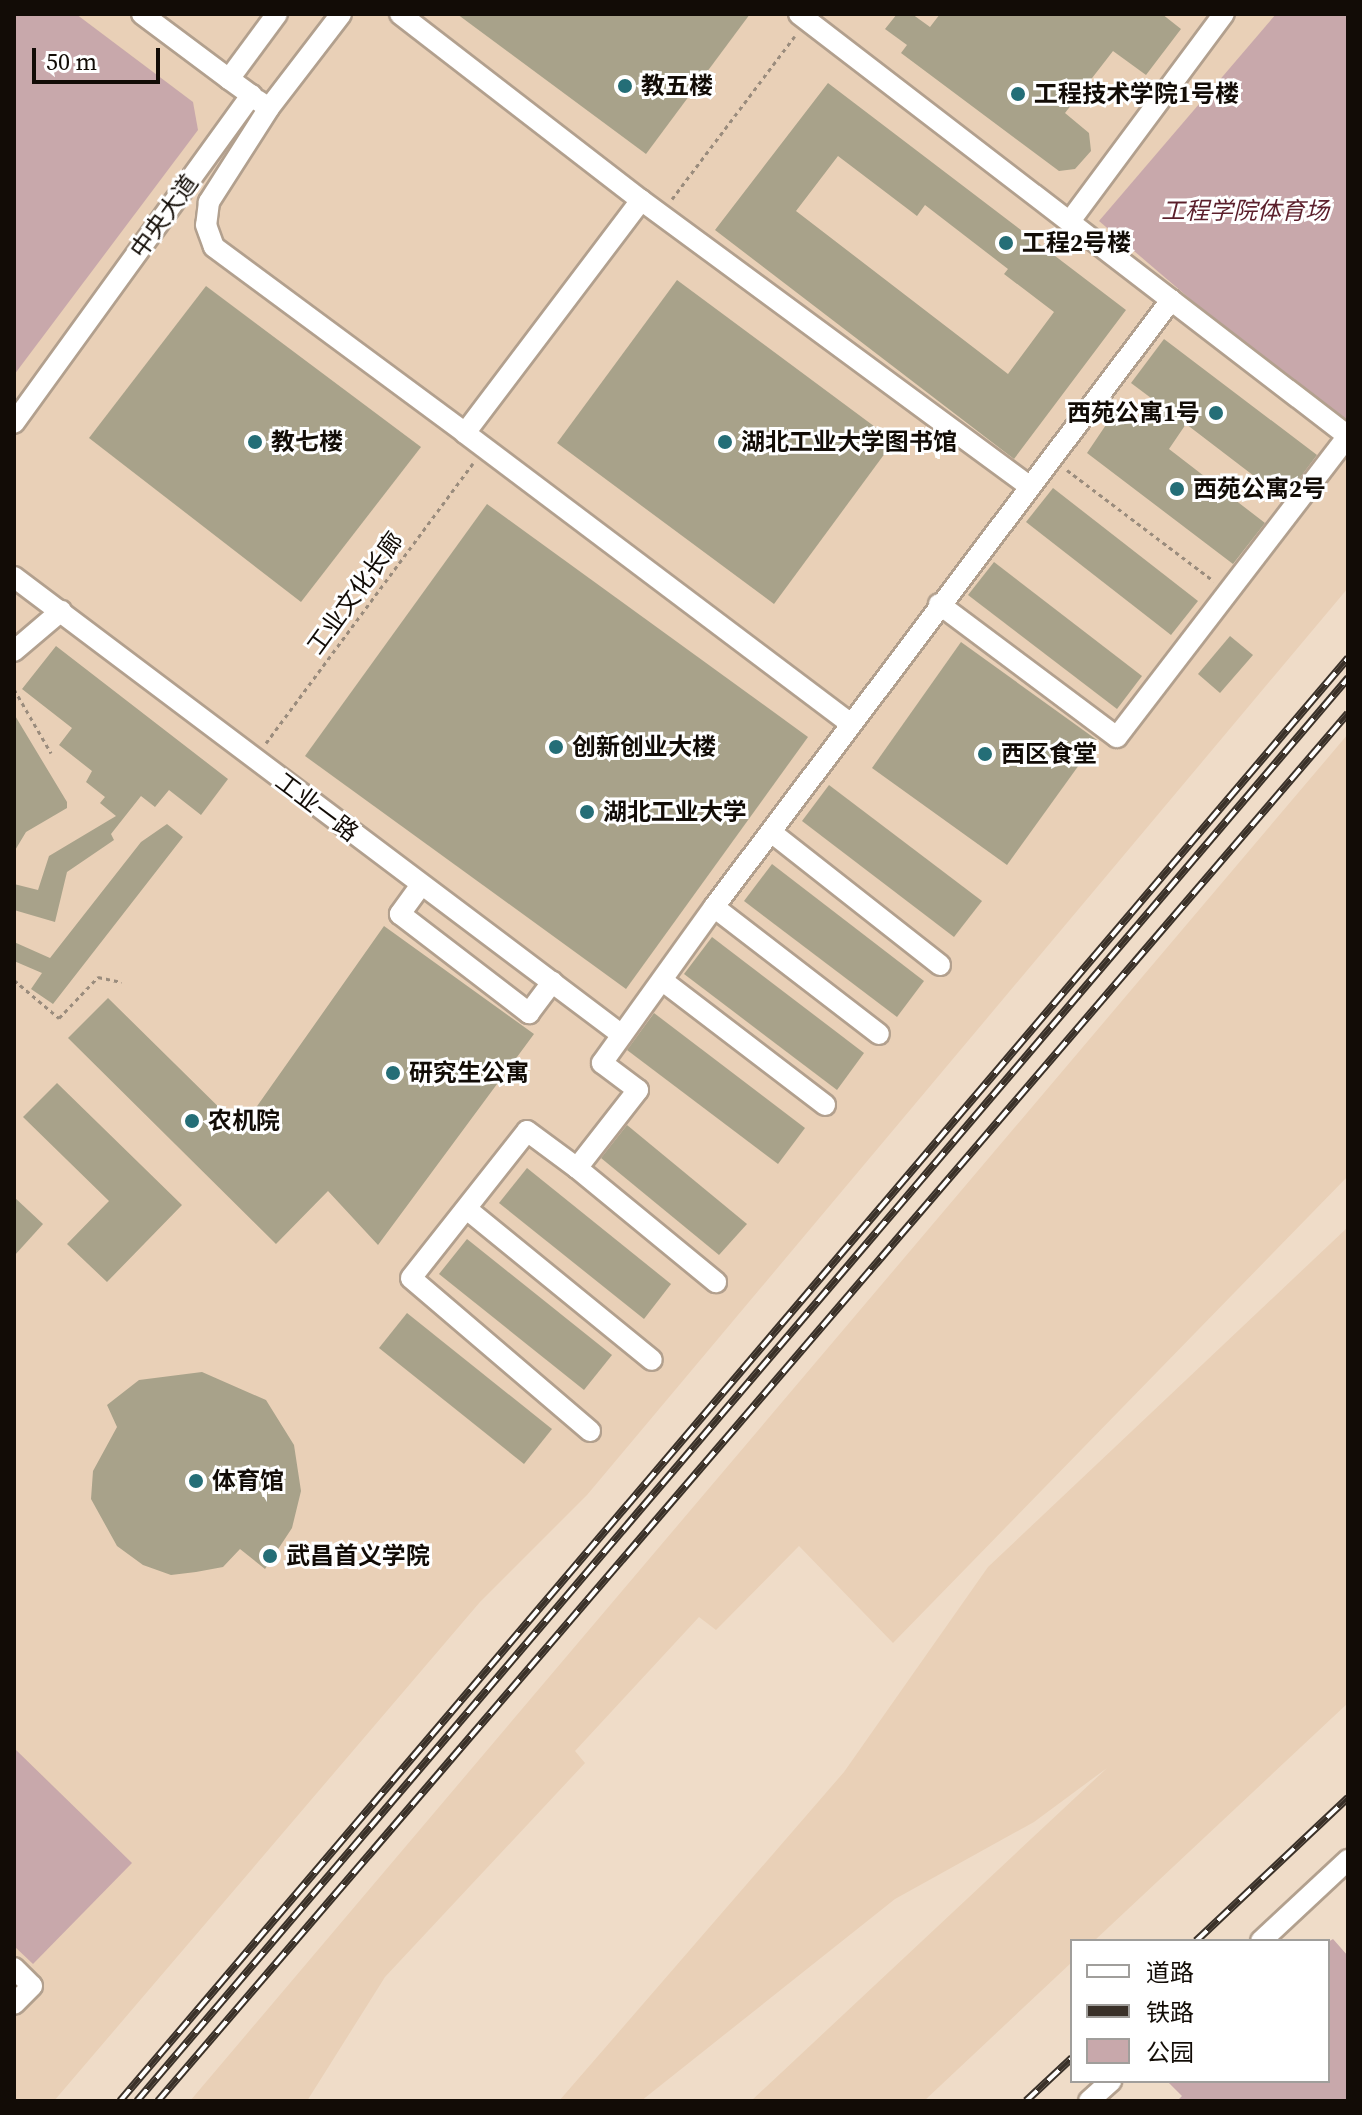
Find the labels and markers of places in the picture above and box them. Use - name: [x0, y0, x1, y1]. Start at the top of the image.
- place label: 教五楼: [641, 72, 713, 100]
- marker: 教五楼: [616, 77, 634, 95]
- place label: 工程技术学院1号楼: [1034, 80, 1239, 108]
- marker: 工程技术学院1号楼: [1009, 85, 1027, 103]
- place label: 工程2号楼: [1022, 229, 1131, 257]
- marker: 工程2号楼: [997, 234, 1015, 252]
- place label: 西苑公寓1号: [1067, 399, 1200, 427]
- marker: 西苑公寓1号: [1207, 404, 1225, 422]
- place label: 教七楼: [271, 428, 343, 456]
- place label: 湖北工业大学图书馆: [741, 428, 957, 456]
- marker: 教七楼: [246, 433, 264, 451]
- marker: 湖北工业大学图书馆: [716, 433, 734, 451]
- place label: 西苑公寓2号: [1193, 475, 1326, 503]
- marker: 西苑公寓2号: [1168, 480, 1186, 498]
- place label: 创新创业大楼: [572, 733, 716, 761]
- marker: 创新创业大楼: [547, 738, 565, 756]
- place label: 西区食堂: [1001, 740, 1097, 768]
- marker: 西区食堂: [976, 745, 994, 763]
- place label: 湖北工业大学: [603, 798, 747, 826]
- marker: 湖北工业大学: [578, 803, 596, 821]
- place label: 研究生公寓: [409, 1059, 529, 1087]
- marker: 研究生公寓: [384, 1064, 402, 1082]
- place label: 农机院: [208, 1107, 280, 1135]
- marker: 农机院: [183, 1112, 201, 1130]
- place label: 体育馆: [212, 1467, 284, 1495]
- marker: 体育馆: [187, 1472, 205, 1490]
- place label: 武昌首义学院: [286, 1542, 430, 1570]
- marker: 武昌首义学院: [261, 1547, 279, 1565]

